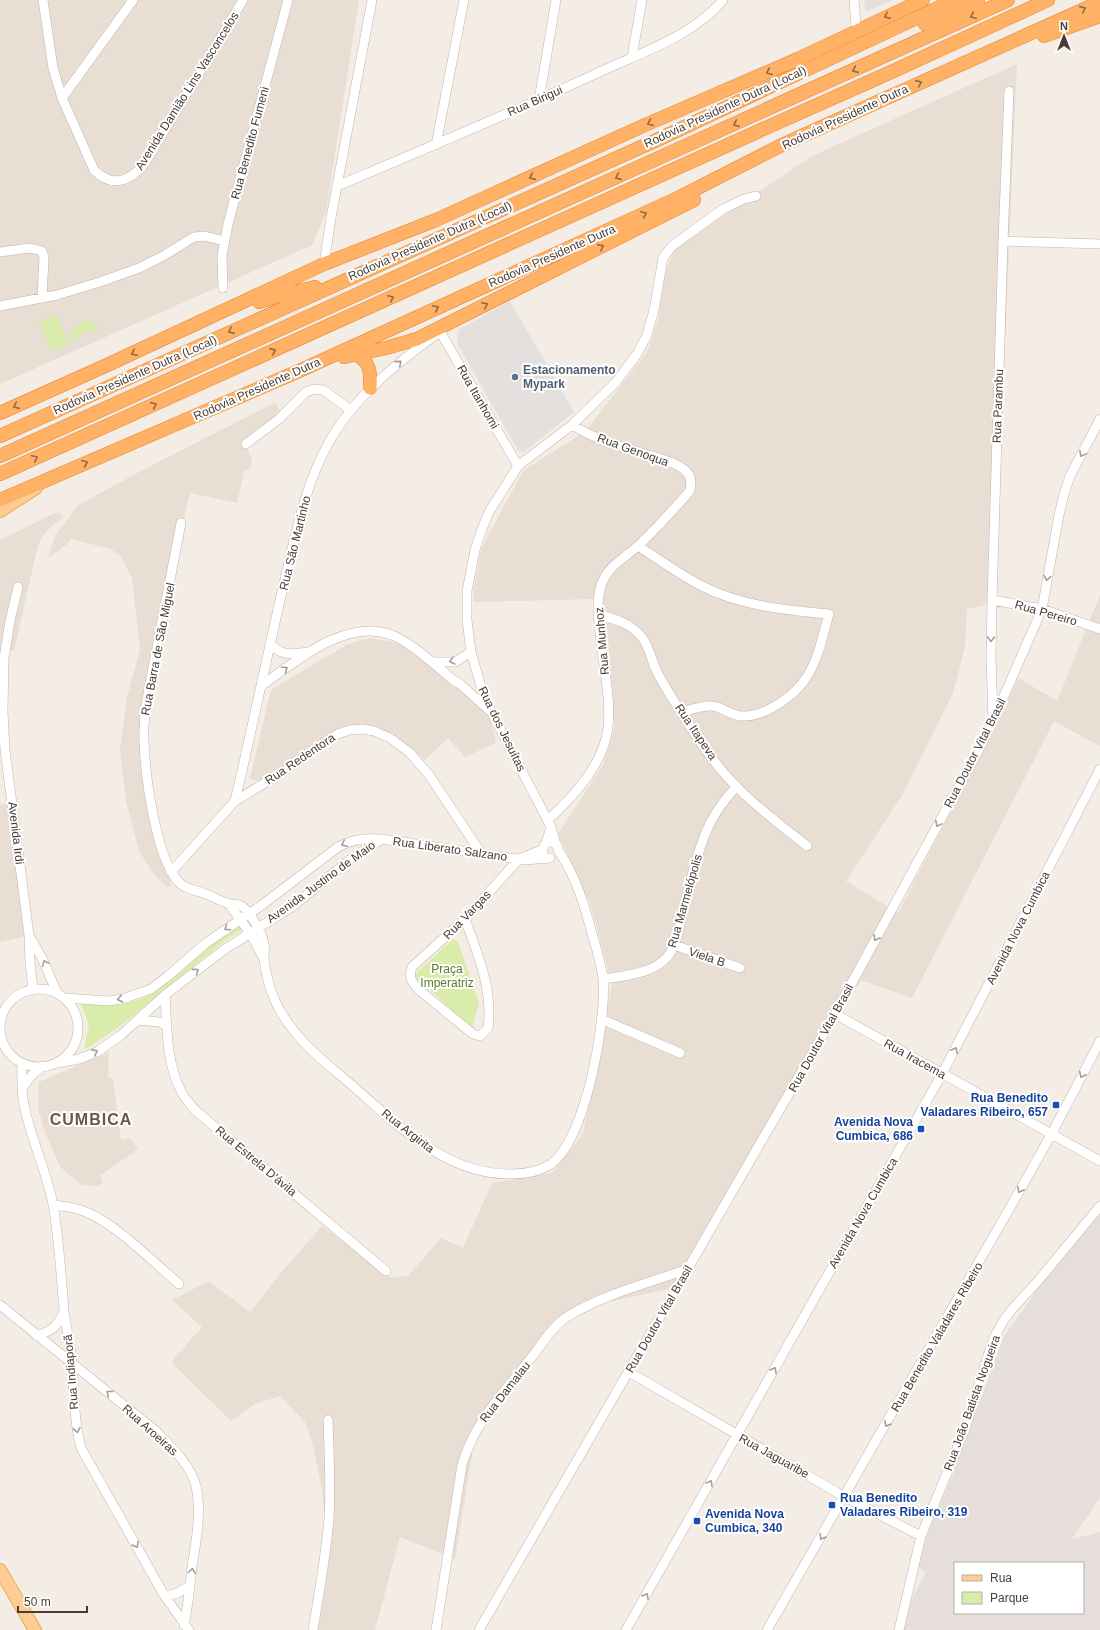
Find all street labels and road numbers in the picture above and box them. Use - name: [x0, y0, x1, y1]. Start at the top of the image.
- street label: Avenida Damião Lins Vasconcelos: [132, 9, 242, 173]
- street label: Rodovia Presidente Dutra (Local): [642, 63, 808, 151]
- street label: Rodovia Presidente Dutra: [780, 81, 911, 152]
- street label: Rua Birigui: [505, 83, 565, 119]
- street label: Rua Benedito Fumeni: [228, 85, 272, 201]
- street label: Rodovia Presidente Dutra (Local): [346, 199, 514, 283]
- street label: Rodovia Presidente Dutra: [486, 222, 618, 290]
- street label: Rodovia Presidente Dutra (Local): [51, 333, 219, 417]
- street label: Rodovia Presidente Dutra: [191, 355, 323, 423]
- street label: Rua Itanhomi: [454, 363, 502, 431]
- street label: Rua Parambu: [990, 369, 1006, 443]
- street label: Rua Genoqua: [595, 431, 671, 469]
- street label: Rua São Martinho: [277, 494, 314, 592]
- street label: Rua Barra de São Miguel: [138, 582, 178, 716]
- street label: Rua Pereiro: [1013, 597, 1079, 629]
- street label: Rua Munhoz: [592, 606, 612, 676]
- street label: Rua dos Jesuítas: [475, 684, 529, 774]
- street label: Rua Doutor Vital Brasil: [941, 696, 1009, 810]
- street label: Rua Itapeva: [672, 701, 720, 763]
- street label: Rua Redentora: [262, 730, 338, 788]
- street label: Avenida Irdi: [5, 801, 27, 865]
- street label: Rua Liberato Salzano: [392, 834, 508, 864]
- street label: Avenida Justino de Maio: [264, 838, 378, 926]
- street label: Rua Marmelópolis: [665, 853, 705, 949]
- street label: Avenida Nova Cumbica: [983, 869, 1053, 987]
- street label: Rua Vargas: [440, 888, 494, 942]
- street label: Viela B: [687, 944, 727, 970]
- street label: Rua Doutor Vital Brasil: [786, 982, 856, 1094]
- street label: Rua Iracema: [882, 1036, 949, 1082]
- street label: Rua Argirita: [379, 1106, 437, 1156]
- street label: Rua Estrela D'ávila: [213, 1123, 300, 1199]
- street label: Avenida Nova Cumbica: [826, 1155, 901, 1271]
- street label: Rua Benedito Valadares Ribeiro: [888, 1259, 986, 1414]
- street label: Rua Doutor Vital Brasil: [623, 1263, 695, 1375]
- street label: Rua João Batista Nogueira: [941, 1333, 1003, 1473]
- street label: Rua Indiaporã: [61, 1334, 81, 1410]
- street label: Rua Damalau: [477, 1359, 533, 1425]
- street label: Rua Aroeiras: [120, 1402, 180, 1458]
- street label: Rua Jaguaribe: [736, 1431, 812, 1481]

